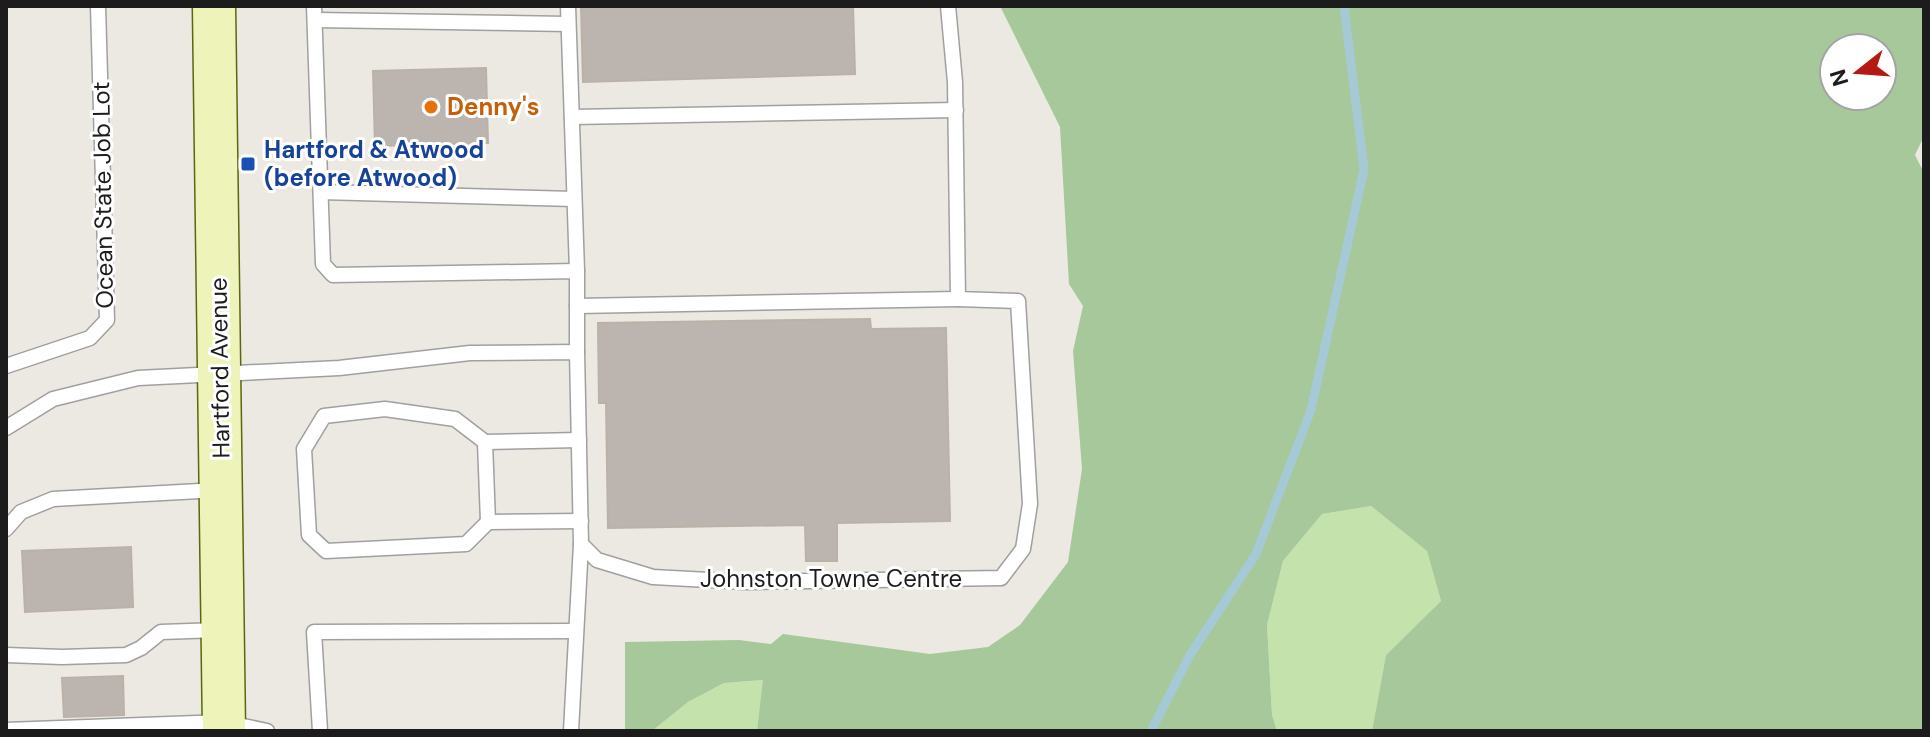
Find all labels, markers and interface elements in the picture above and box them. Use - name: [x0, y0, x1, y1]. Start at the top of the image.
- north arrow: [1818, 32, 1898, 112]
- text: N: [1823, 66, 1856, 90]
- street label: Ocean State Job Lot: [85, 81, 120, 309]
- place label: Denny's: [447, 91, 540, 122]
- marker: Denny's: [422, 98, 440, 116]
- place label: Hartford & Atwood (before Atwood): [264, 134, 484, 193]
- marker: Hartford & Atwood (before Atwood): [239, 155, 257, 173]
- street label: Hartford Avenue: [202, 277, 237, 459]
- street label: Johnston Towne Centre: [700, 563, 962, 594]

